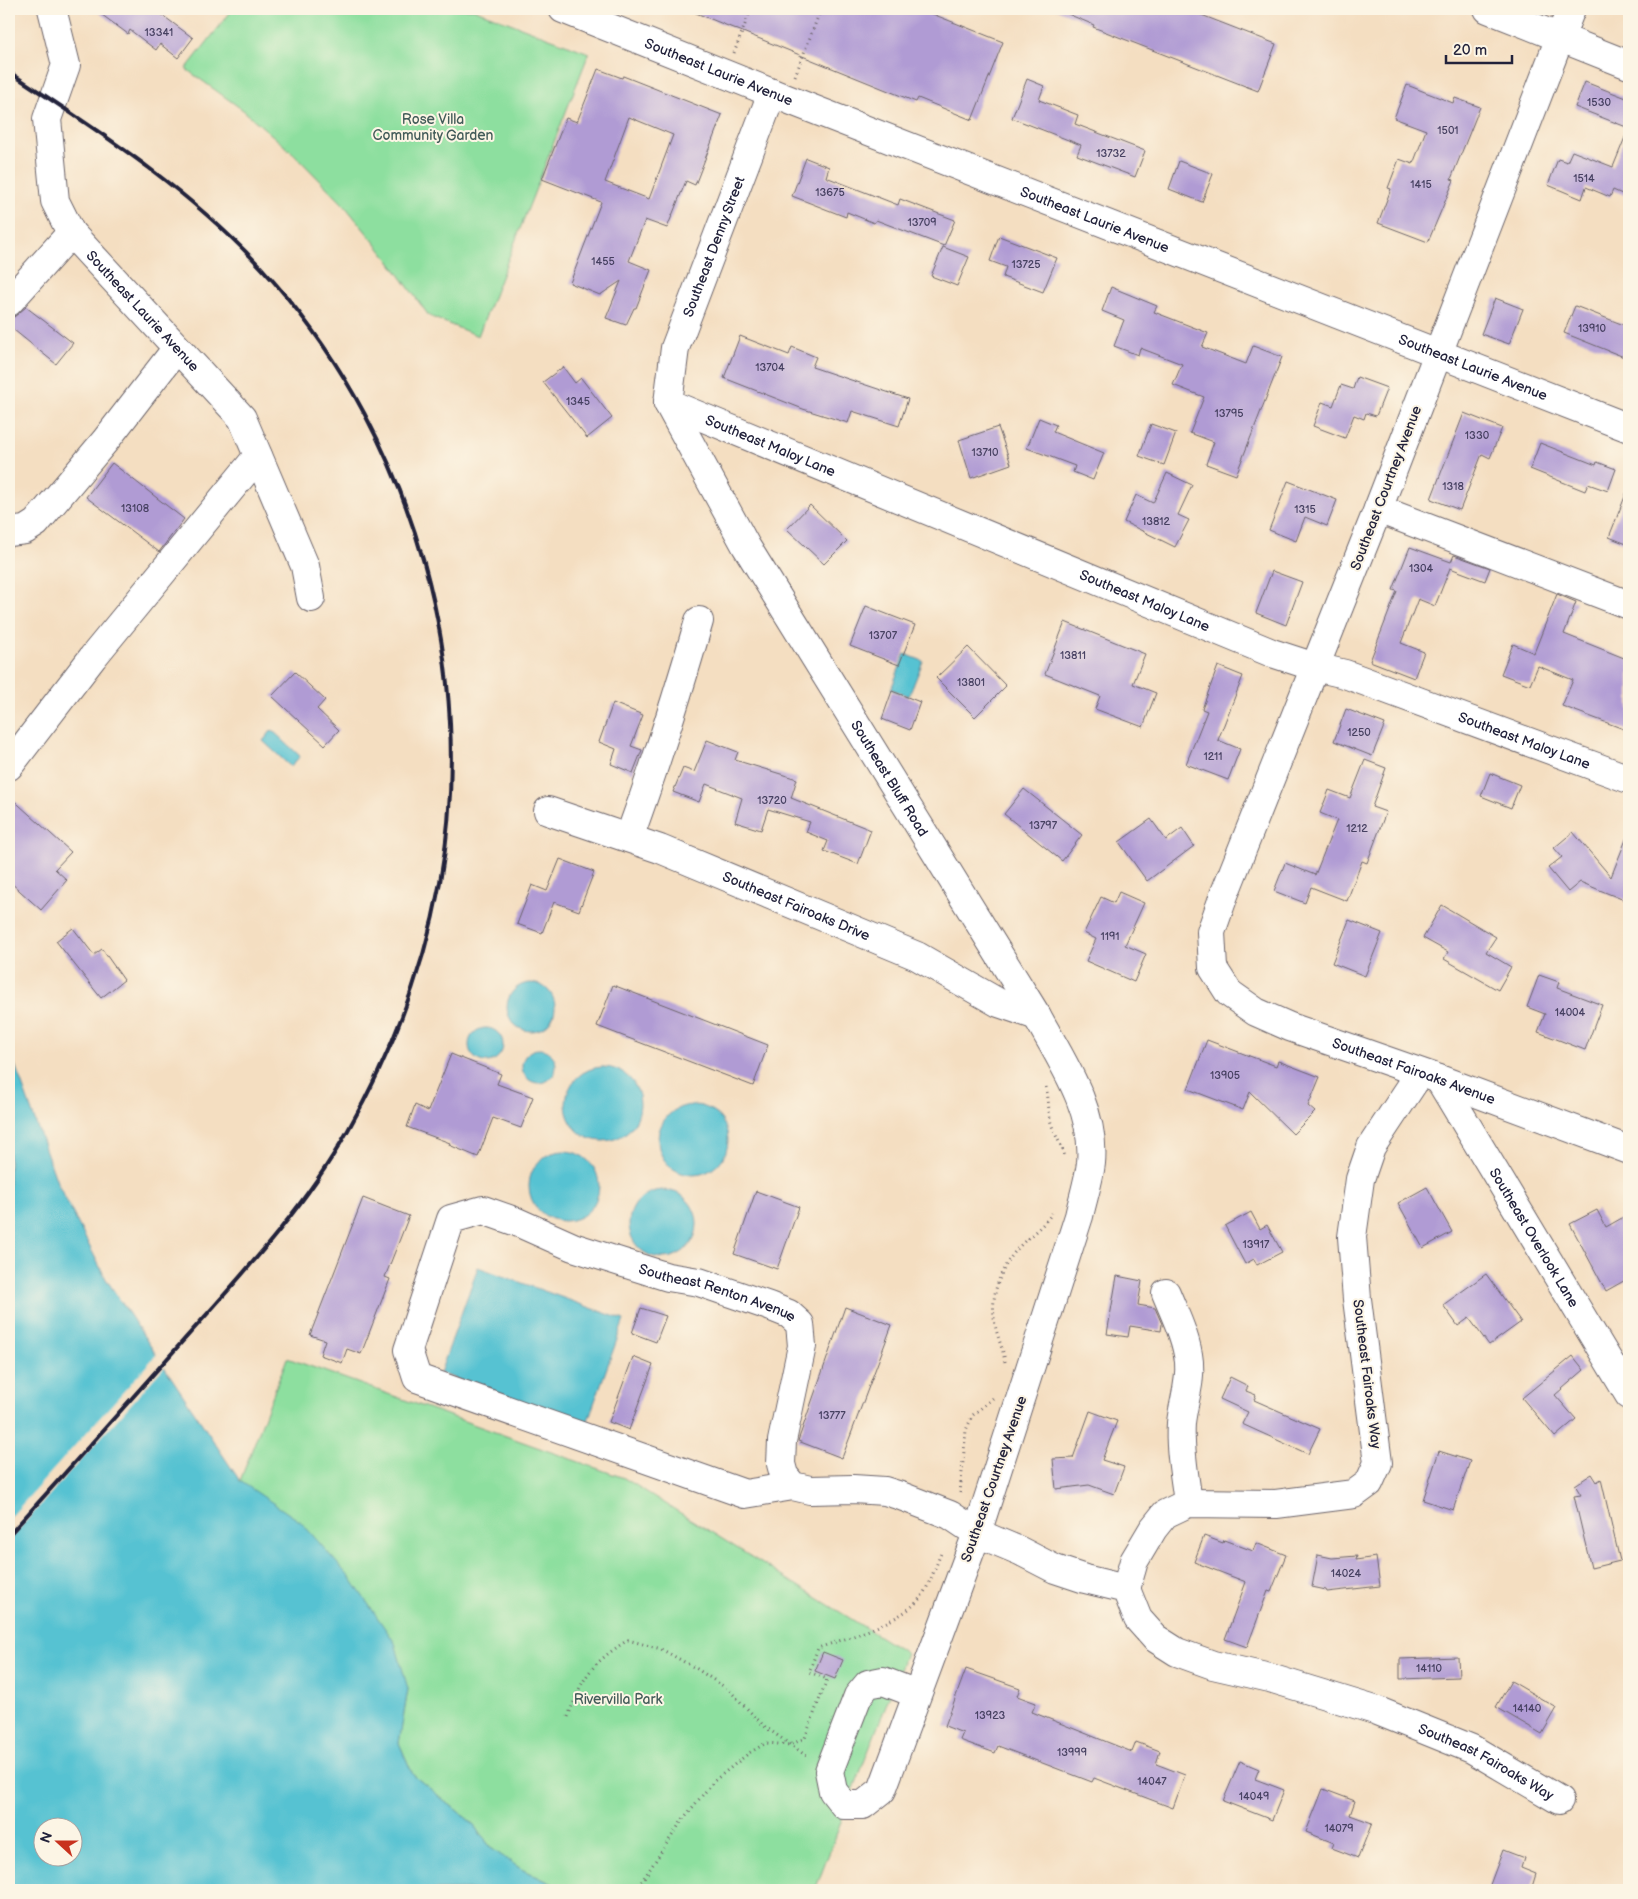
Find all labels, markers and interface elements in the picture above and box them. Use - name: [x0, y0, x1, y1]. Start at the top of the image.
- house number: 13341: [145, 26, 173, 39]
- scale bar: [1446, 32, 1512, 64]
- street label: Southeast Laurie Avenue: [642, 34, 795, 109]
- text: 20 m: [1453, 41, 1487, 60]
- house number: 1530: [1587, 96, 1611, 109]
- park label: Rose Villa Community Garden: [373, 111, 494, 144]
- house number: 1501: [1437, 124, 1459, 137]
- house number: 13732: [1096, 147, 1126, 160]
- house number: 1514: [1573, 172, 1595, 185]
- street label: Southeast Denny Street: [679, 173, 748, 319]
- house number: 1415: [1410, 178, 1432, 191]
- street label: Southeast Laurie Avenue: [1018, 183, 1172, 256]
- house number: 13675: [815, 186, 845, 199]
- house number: 13709: [907, 216, 937, 229]
- street label: Southeast Laurie Avenue: [83, 247, 203, 375]
- house number: 1455: [591, 255, 615, 268]
- house number: 13725: [1011, 258, 1041, 271]
- house number: 13910: [1578, 322, 1607, 335]
- street label: Southeast Laurie Avenue: [1396, 330, 1550, 404]
- house number: 13704: [755, 361, 785, 374]
- house number: 1345: [566, 395, 590, 408]
- street label: Southeast Courtney Avenue: [1347, 403, 1425, 573]
- house number: 13795: [1214, 407, 1244, 420]
- street label: Southeast Maloy Lane: [703, 411, 838, 480]
- house number: 1330: [1465, 429, 1490, 442]
- house number: 13710: [971, 446, 999, 459]
- house number: 1318: [1442, 480, 1464, 493]
- house number: 13108: [121, 502, 149, 515]
- house number: 1315: [1294, 503, 1316, 516]
- house number: 13812: [1142, 515, 1171, 528]
- house number: 1304: [1409, 562, 1433, 575]
- street label: Southeast Maloy Lane: [1077, 566, 1212, 635]
- house number: 13707: [869, 629, 898, 642]
- house number: 13811: [1060, 649, 1086, 662]
- house number: 13801: [957, 676, 985, 689]
- street label: Southeast Maloy Lane: [1456, 708, 1593, 772]
- street label: Southeast Bluff Road: [847, 717, 932, 839]
- house number: 1250: [1347, 726, 1371, 739]
- house number: 1211: [1203, 750, 1223, 763]
- house number: 13720: [757, 794, 787, 807]
- house number: 13797: [1029, 819, 1058, 832]
- house number: 1212: [1346, 822, 1368, 835]
- street label: Southeast Fairoaks Drive: [720, 868, 873, 944]
- house number: 1191: [1100, 930, 1120, 943]
- house number: 14004: [1555, 1006, 1586, 1019]
- street label: Southeast Fairoaks Avenue: [1330, 1034, 1498, 1108]
- house number: 13905: [1210, 1069, 1240, 1082]
- street label: Southeast Overlook Lane: [1486, 1165, 1583, 1310]
- house number: 13917: [1242, 1238, 1270, 1251]
- street label: Southeast Renton Avenue: [637, 1260, 800, 1325]
- street label: Southeast Fairoaks Way: [1349, 1298, 1385, 1450]
- street label: Southeast Courtney Avenue: [958, 1394, 1030, 1564]
- house number: 13777: [818, 1409, 846, 1422]
- house number: 14024: [1331, 1567, 1362, 1580]
- house number: 14110: [1416, 1662, 1443, 1675]
- park label: Rivervilla Park: [574, 1691, 662, 1708]
- house number: 14140: [1513, 1702, 1542, 1715]
- house number: 13923: [975, 1709, 1005, 1722]
- street label: Southeast Fairoaks Way: [1416, 1720, 1558, 1804]
- house number: 13999: [1057, 1746, 1087, 1759]
- house number: 14047: [1137, 1775, 1167, 1788]
- house number: 14049: [1239, 1790, 1269, 1803]
- north arrow: [32, 1816, 82, 1866]
- house number: 14079: [1324, 1822, 1354, 1835]
- text: N: [37, 1830, 56, 1845]

